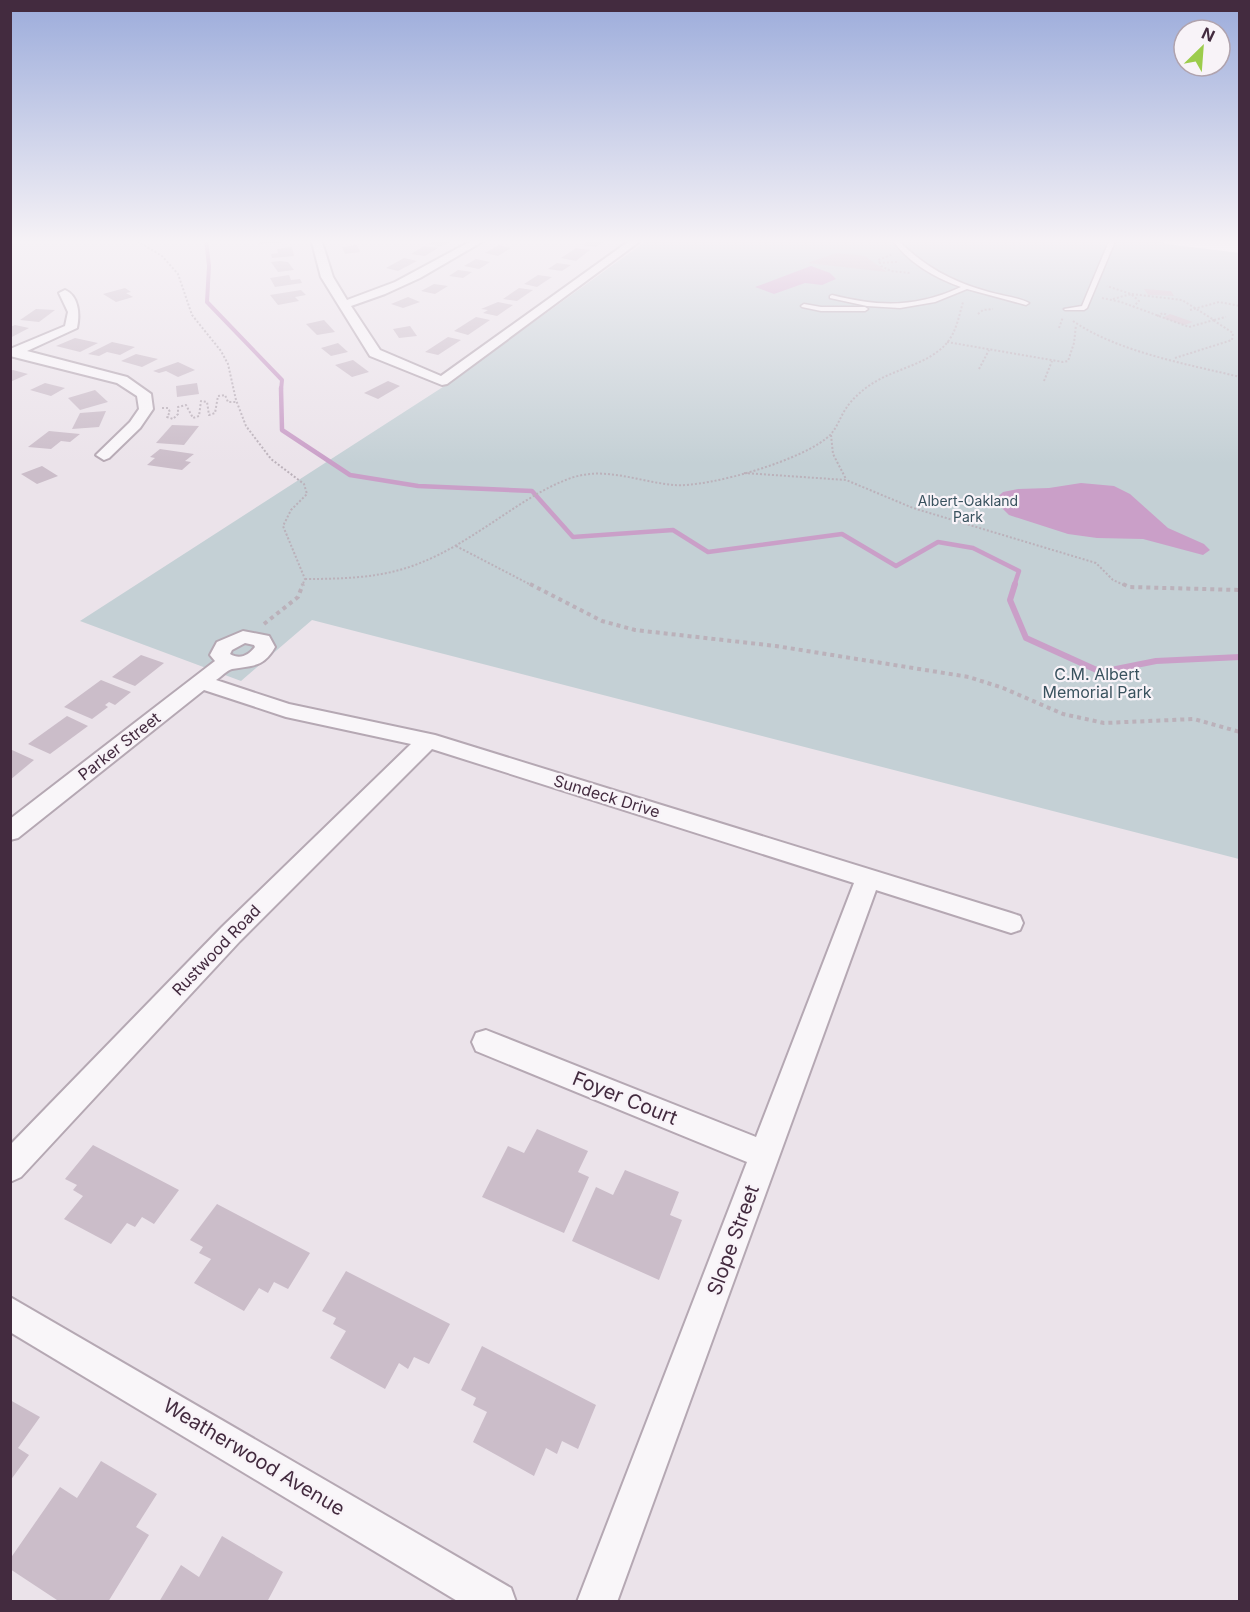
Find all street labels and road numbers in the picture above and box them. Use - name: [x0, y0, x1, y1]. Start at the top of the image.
- street label: Parker Street: [74, 708, 164, 784]
- street label: Sundeck Drive: [551, 770, 663, 822]
- street label: Rustwood Road: [168, 900, 264, 1000]
- street label: Foyer Court: [569, 1066, 681, 1130]
- street label: Slope Street: [702, 1181, 764, 1298]
- street label: Weatherwood Avenue: [159, 1393, 349, 1521]

